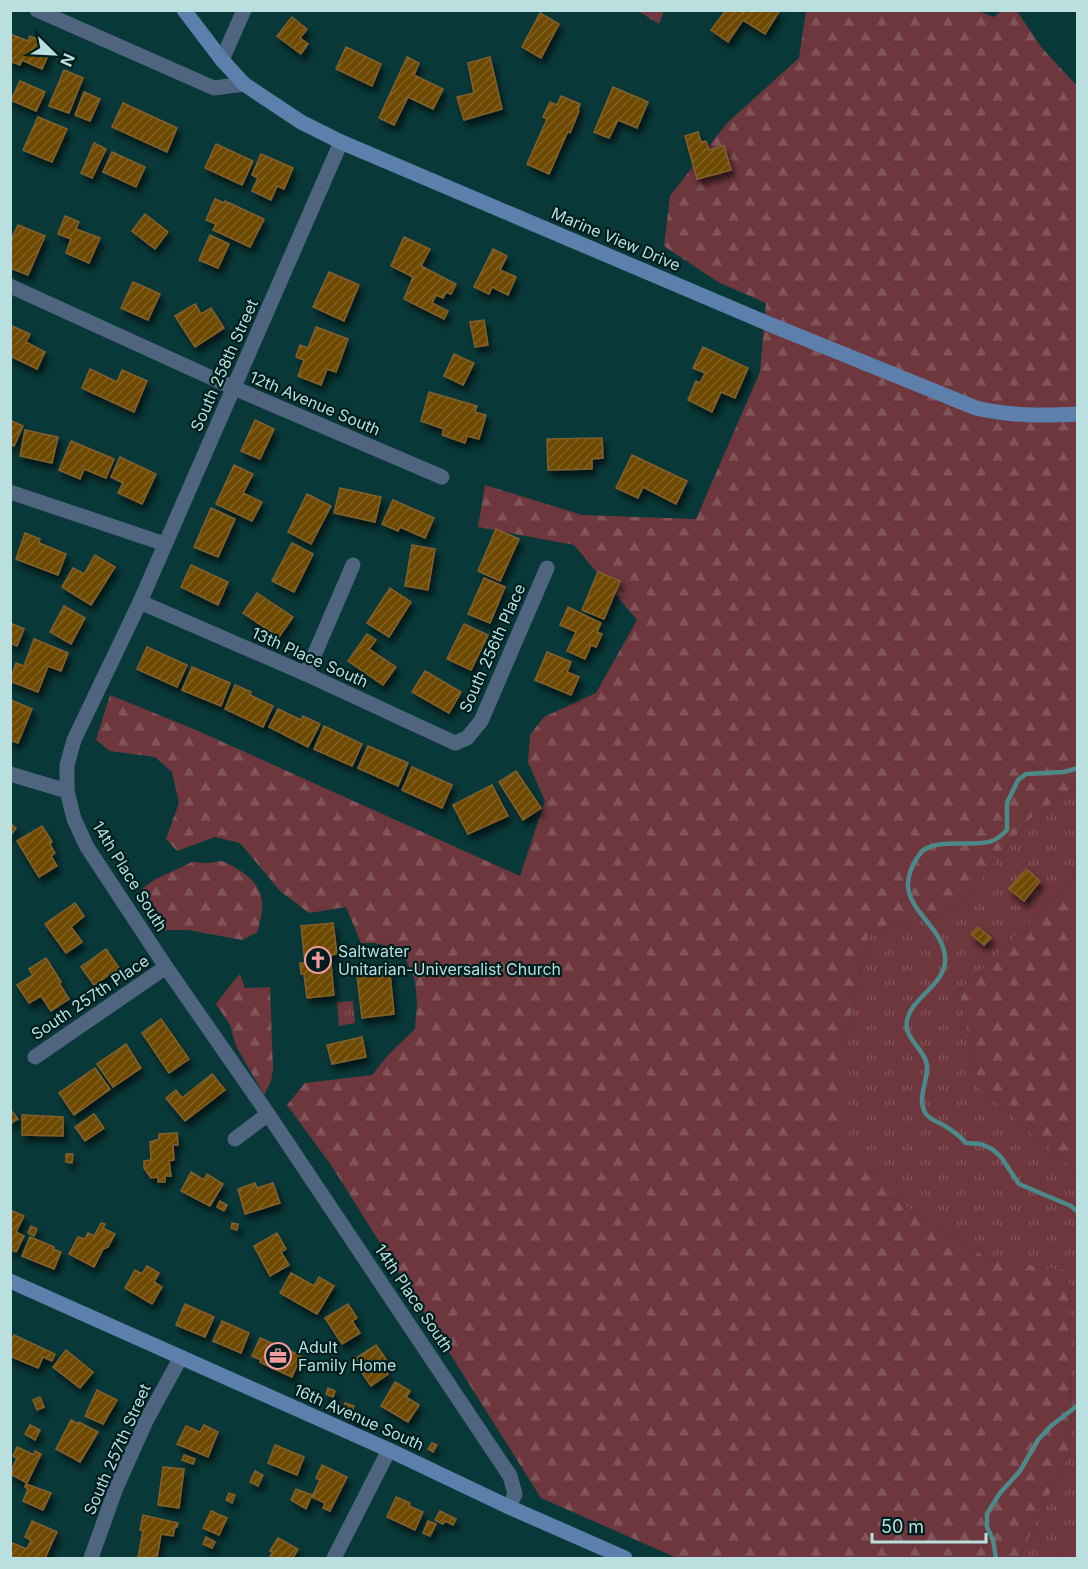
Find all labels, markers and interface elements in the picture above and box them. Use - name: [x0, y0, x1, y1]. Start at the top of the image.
- north arrow: [24, 24, 84, 84]
- text: N: [56, 50, 79, 70]
- street label: Marine View Drive: [549, 203, 683, 275]
- street label: South 258th Street: [186, 296, 262, 434]
- street label: 12th Avenue South: [247, 366, 383, 440]
- street label: South 256th Place: [455, 581, 529, 715]
- street label: 13th Place South: [249, 622, 371, 692]
- street label: 14th Place South: [88, 817, 172, 935]
- place label: Saltwater Unitarian-Universalist Church: [338, 941, 561, 979]
- church icon: Saltwater Unitarian-Universalist Church: [303, 945, 333, 975]
- street label: South 257th Place: [27, 950, 153, 1044]
- street label: 14th Place South: [370, 1240, 458, 1356]
- place label: Adult Family Home: [298, 1337, 396, 1375]
- office icon: Adult Family Home: [263, 1341, 293, 1371]
- street label: 16th Avenue South: [291, 1379, 427, 1455]
- street label: South 257th Street: [79, 1380, 155, 1518]
- scale bar: [872, 1506, 986, 1544]
- text: 50 m: [881, 1516, 924, 1537]

